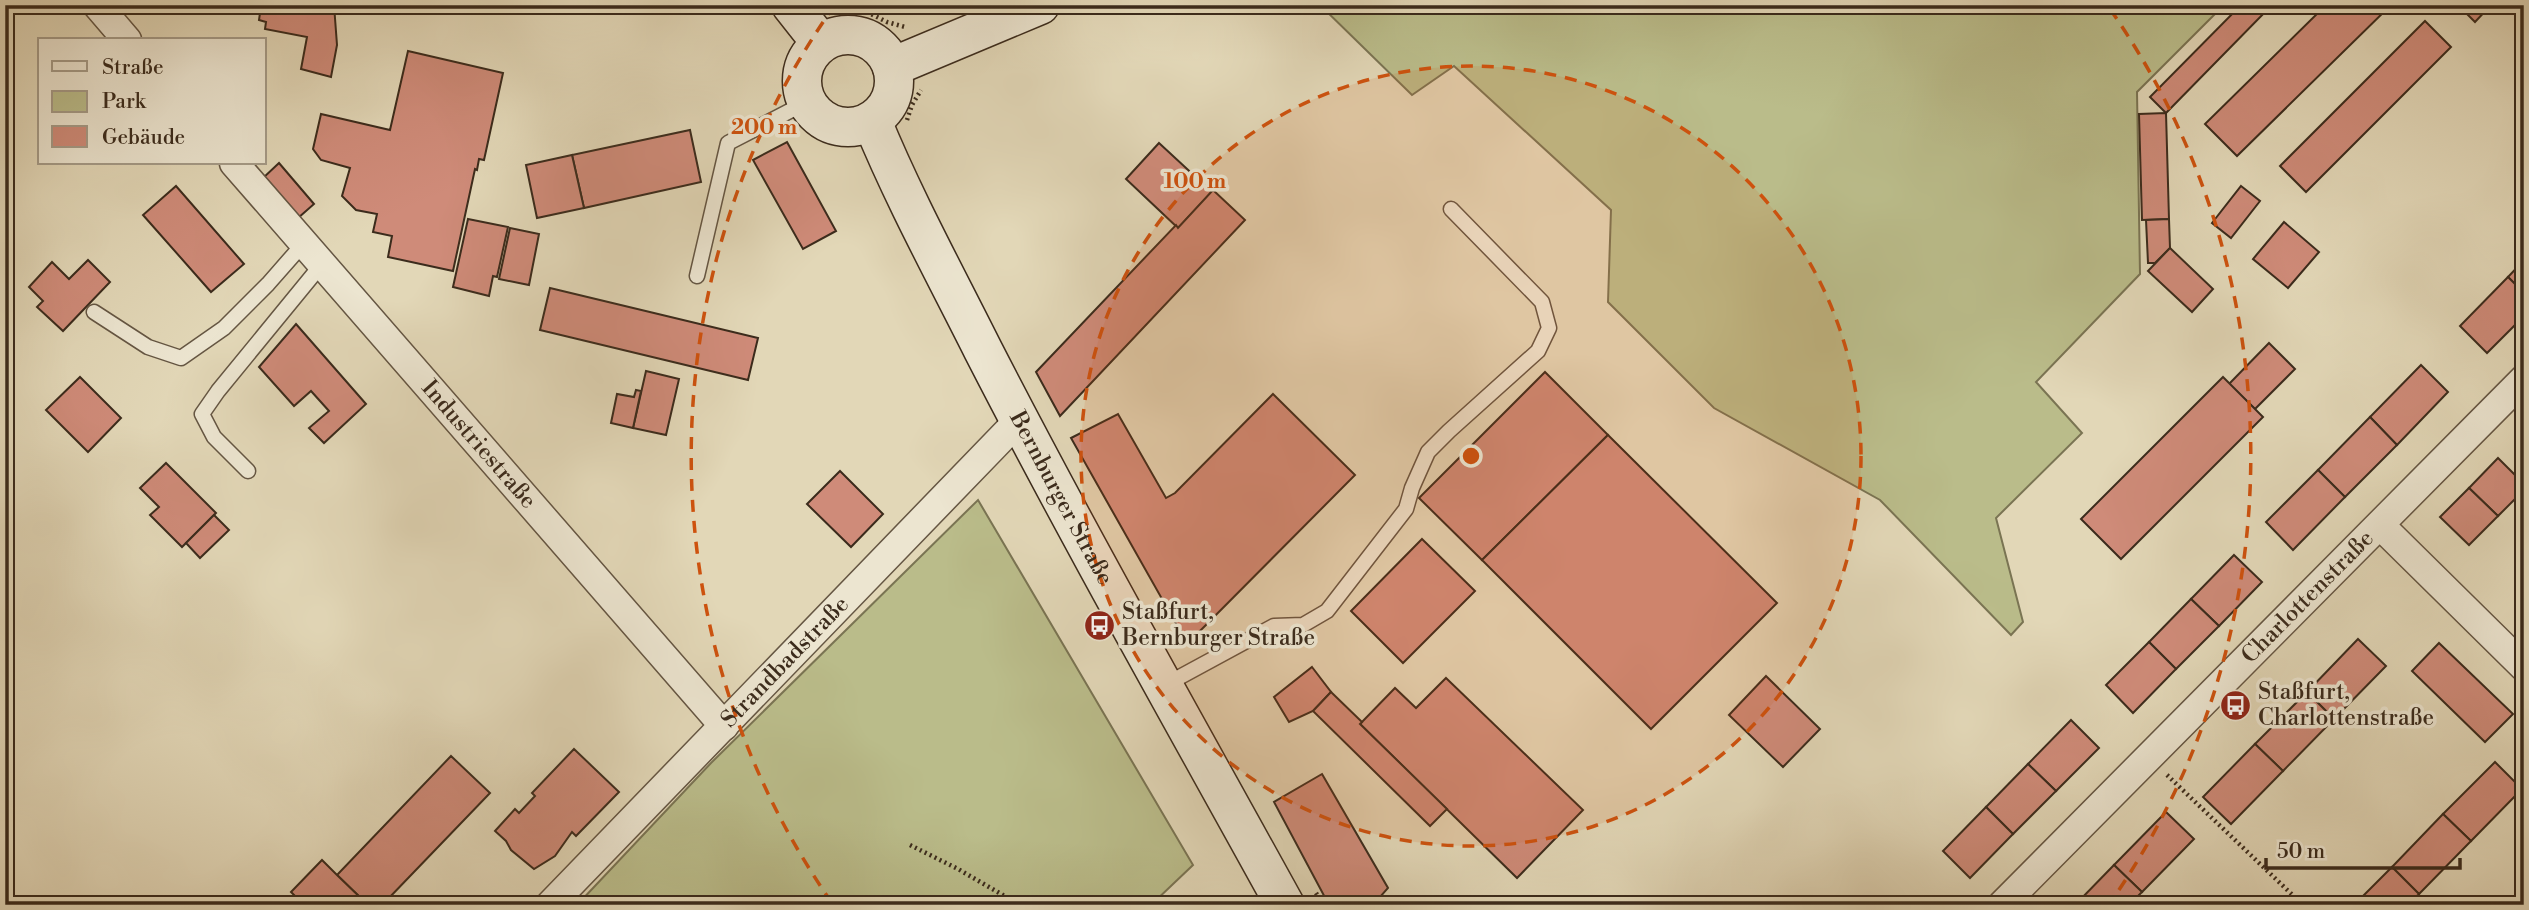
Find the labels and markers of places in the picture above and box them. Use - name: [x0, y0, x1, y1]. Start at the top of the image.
- centre of rings: [1459, 444, 1483, 468]
- place label: Staßfurt, Bernburger Straße: [1121, 598, 1315, 652]
- bus stop icon: Staßfurt, Bernburger Straße: [1082, 608, 1116, 642]
- place label: Staßfurt, Charlottenstraße: [2258, 678, 2434, 732]
- bus stop icon: Staßfurt, Charlottenstraße: [2218, 688, 2252, 722]

